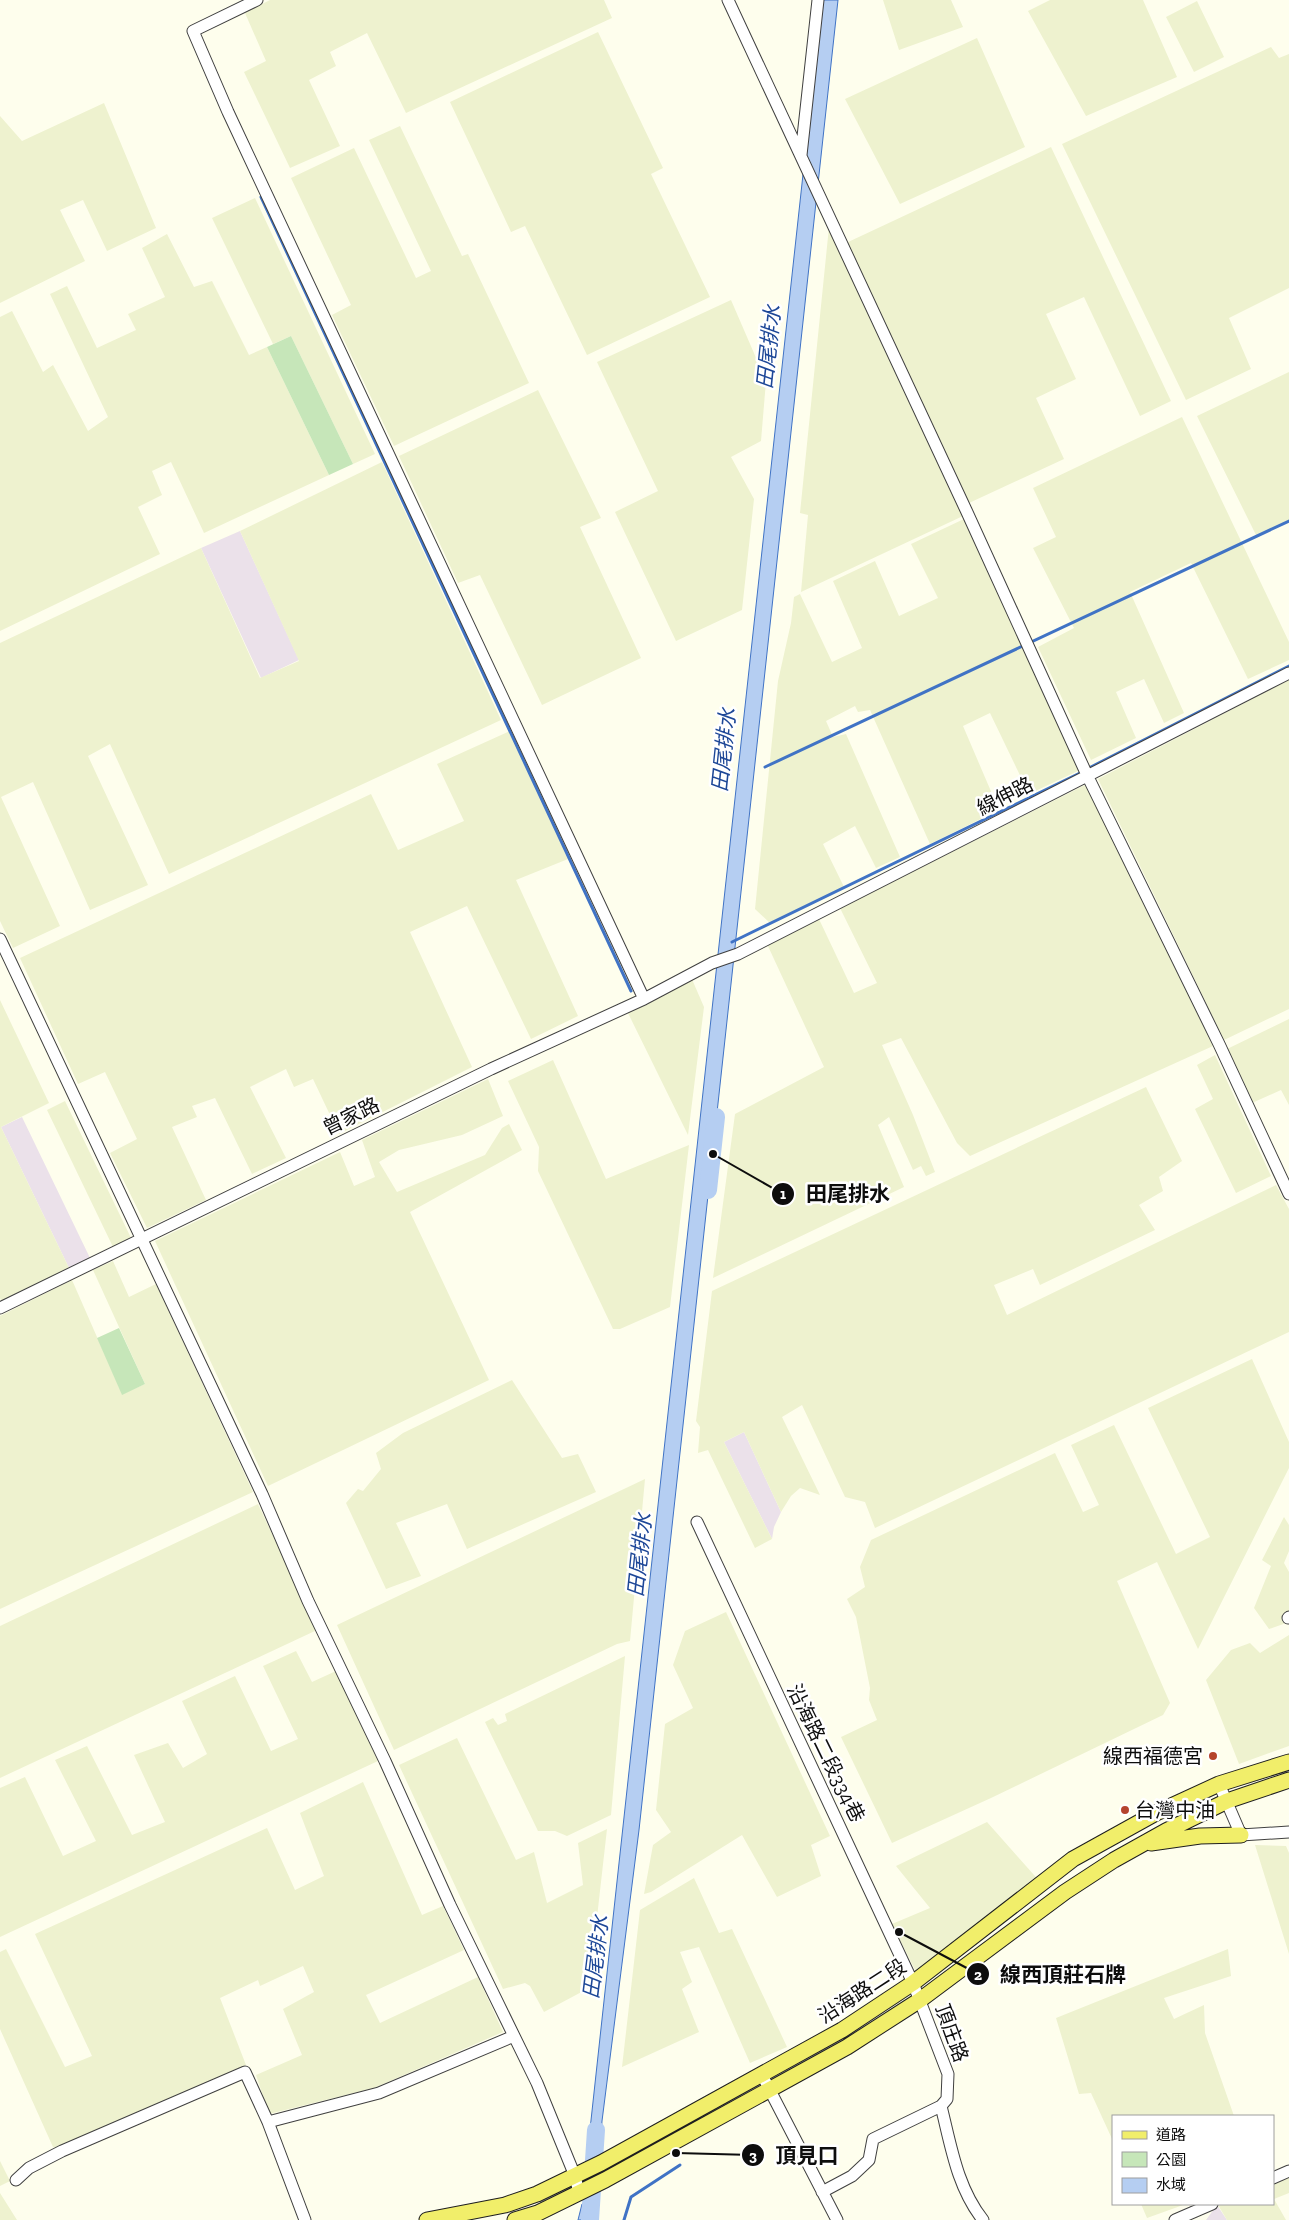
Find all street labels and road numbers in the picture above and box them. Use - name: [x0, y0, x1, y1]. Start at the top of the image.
- street label: 線伸路: [973, 772, 1037, 820]
- street label: 曾家路: [319, 1092, 383, 1140]
- street label: 沿海路二段334巷: [782, 1680, 870, 1826]
- street label: 沿海路二段: [814, 1954, 910, 2028]
- street label: 頂庄路: [930, 2001, 974, 2065]

